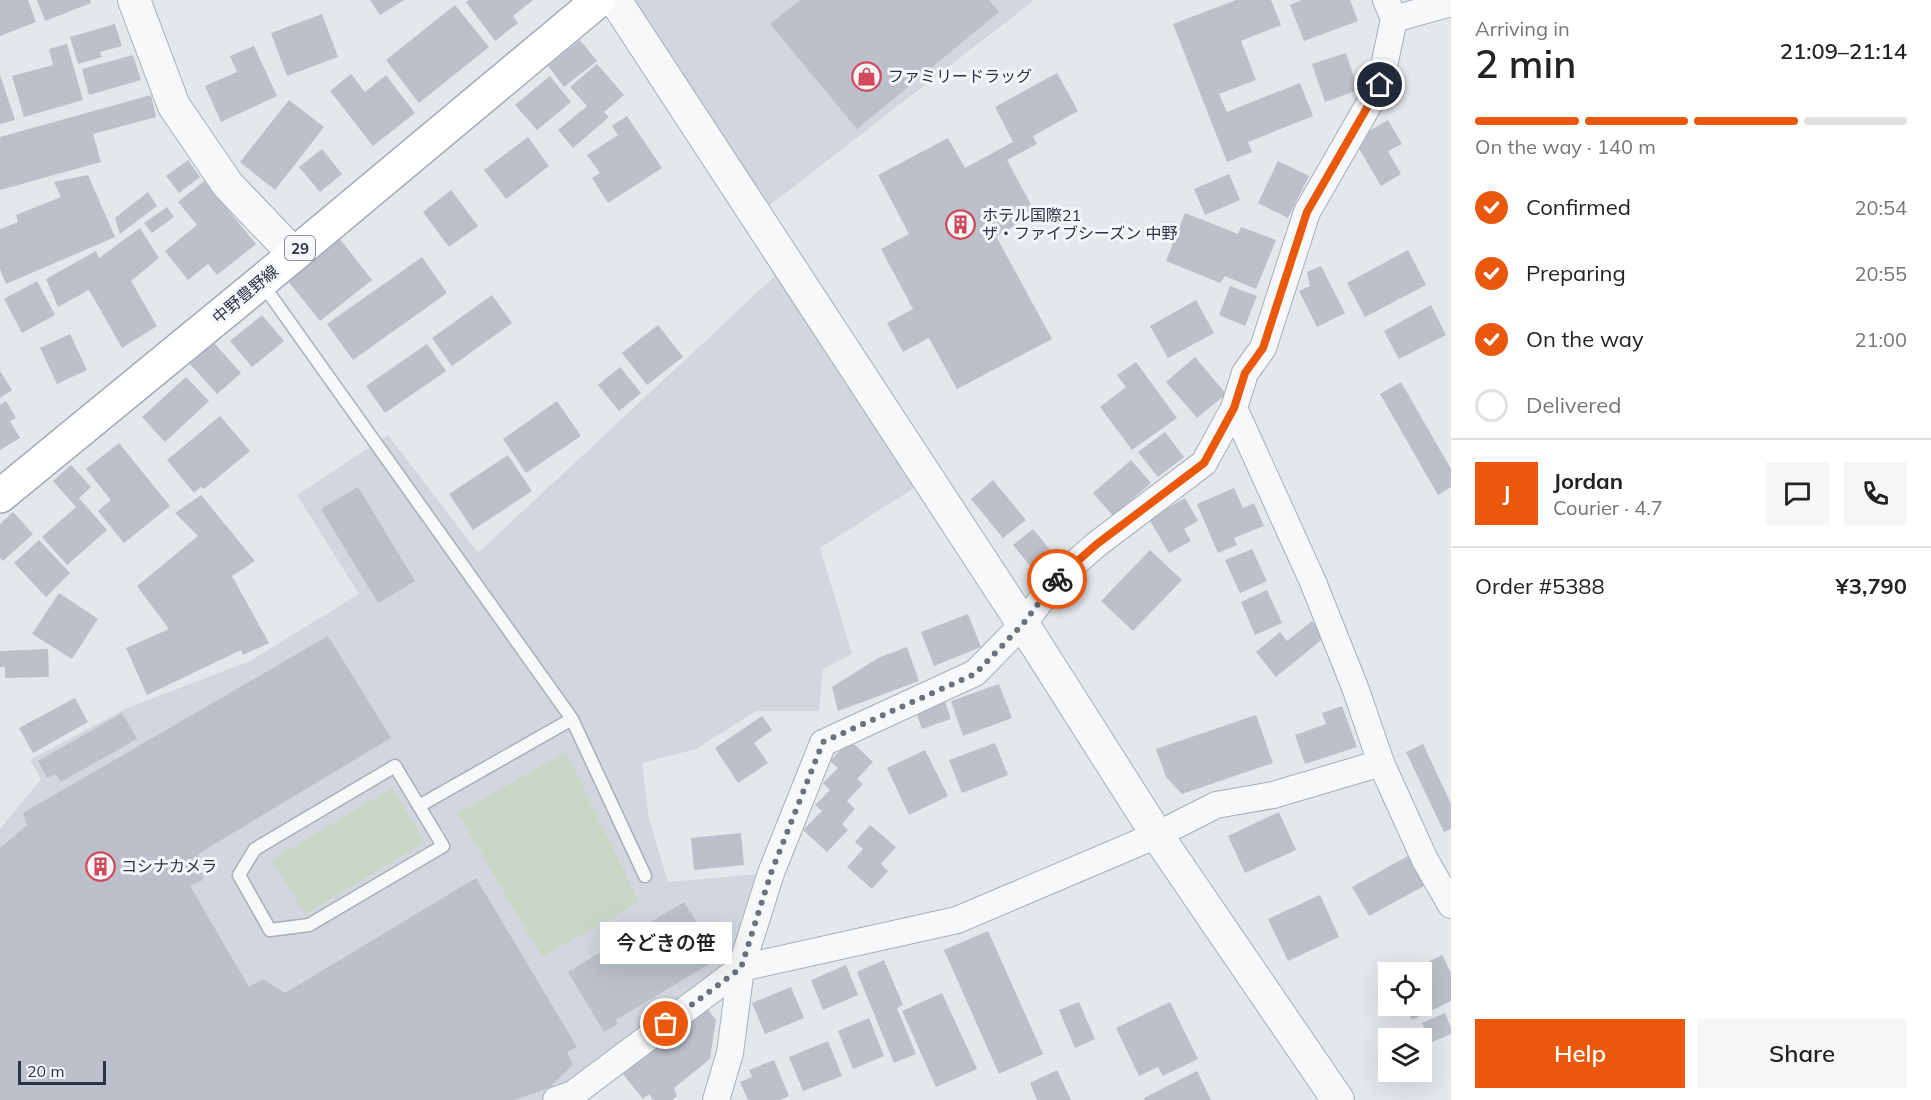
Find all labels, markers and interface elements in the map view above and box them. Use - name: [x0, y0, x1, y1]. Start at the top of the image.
- text: Arriving in: [1475, 16, 1570, 41]
- text: 21:09–21:14: [1780, 37, 1907, 65]
- text: 2 min: [1475, 39, 1576, 88]
- pin: [1354, 59, 1405, 110]
- shop icon: ファミリードラッグ: [851, 60, 883, 92]
- place label: ファミリードラッグ: [888, 66, 1032, 86]
- icon: home: [1363, 68, 1396, 101]
- text: On the way · 140 m: [1475, 134, 1656, 159]
- icon: check: [1475, 191, 1508, 224]
- text: Confirmed: [1526, 193, 1631, 221]
- text: 20:54: [1854, 195, 1907, 220]
- place label: ホテル国際21 ザ・ファイブシーズン 中野: [982, 205, 1177, 243]
- building icon: ホテル国際21 ザ・ファイブシーズン 中野: [945, 208, 977, 240]
- road number: 29: [285, 236, 315, 260]
- icon: check: [1475, 257, 1508, 290]
- text: Preparing: [1526, 259, 1626, 287]
- street label: 中野豊野線: [208, 261, 282, 327]
- text: 20:55: [1854, 261, 1907, 286]
- icon: check: [1475, 323, 1508, 356]
- text: On the way: [1526, 325, 1644, 353]
- text: 21:00: [1854, 327, 1907, 352]
- text: Delivered: [1526, 391, 1621, 419]
- button: chat: [1766, 462, 1829, 525]
- button: phone: [1844, 462, 1907, 525]
- text: Jordan: [1553, 467, 1623, 495]
- text: J: [1503, 479, 1510, 507]
- text: Courier · 4.7: [1553, 495, 1663, 520]
- courier: [1027, 549, 1087, 609]
- icon: bike: [1041, 563, 1074, 596]
- text: Order #5388: [1475, 572, 1605, 600]
- text: ¥3,790: [1836, 572, 1907, 600]
- building icon: コシナカメラ: [84, 850, 116, 882]
- place label: コシナカメラ: [121, 856, 217, 876]
- callout: 今どきの笹: [600, 922, 732, 964]
- text: 今どきの笹: [616, 930, 716, 955]
- map controls: [1378, 962, 1432, 1082]
- button: locate: [1378, 962, 1432, 1016]
- pin: [640, 998, 691, 1049]
- icon: bag: [649, 1007, 682, 1040]
- button: Help: [1475, 1019, 1685, 1088]
- button: Share: [1697, 1019, 1907, 1088]
- button: layers: [1378, 1028, 1432, 1082]
- scale bar: [18, 1058, 106, 1086]
- text: 20 m: [27, 1061, 64, 1081]

